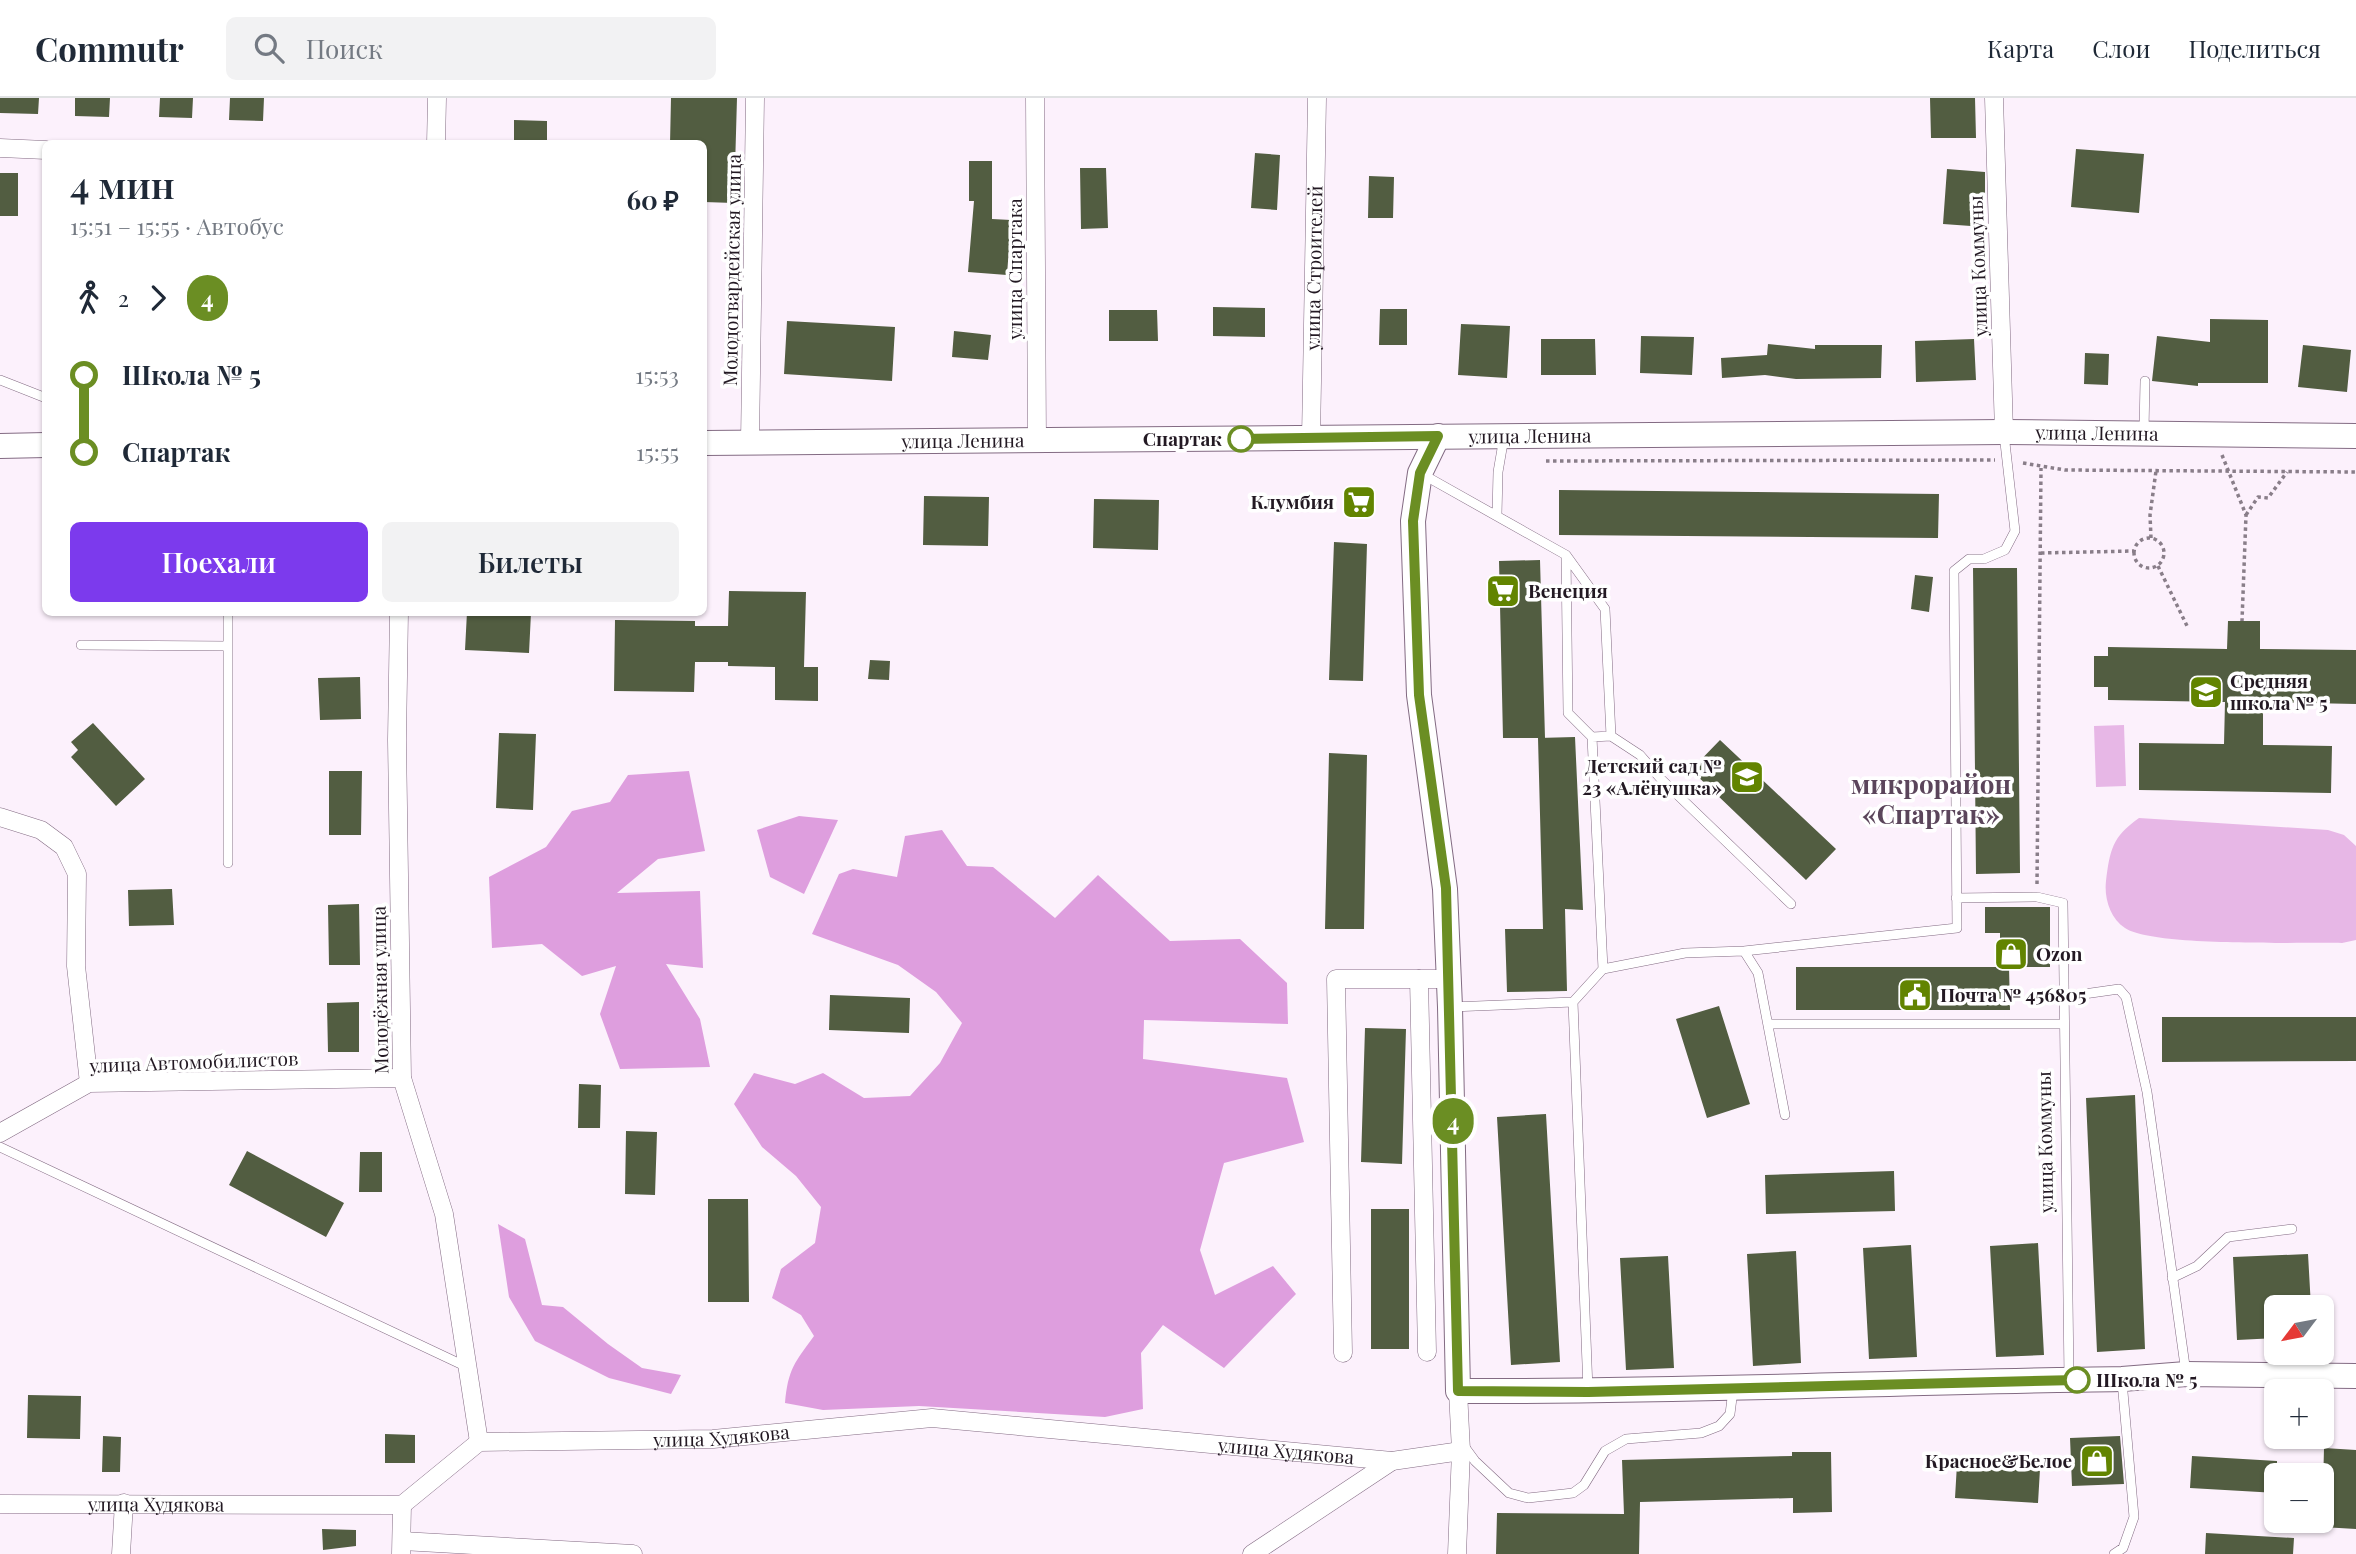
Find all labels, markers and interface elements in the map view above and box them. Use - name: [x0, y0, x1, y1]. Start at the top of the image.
- search box: [226, 17, 716, 80]
- text: Commutr: [35, 26, 184, 70]
- icon: search: [250, 29, 288, 67]
- text: Поиск: [306, 31, 383, 66]
- text: Карта: [1987, 32, 2054, 64]
- text: Слои: [2092, 32, 2151, 64]
- text: Поделиться: [2189, 32, 2321, 64]
- street label: Молодогвардейская улица: [716, 153, 746, 386]
- text: 4 мин: [70, 158, 175, 209]
- text: 60 ₽: [626, 182, 679, 217]
- street label: улица Строителей: [1299, 185, 1327, 352]
- street label: улица Коммуны: [1962, 195, 1992, 338]
- street label: улица Спартака: [1001, 198, 1027, 341]
- text: 15:51 – 15:55 · Автобус: [70, 210, 284, 241]
- icon: walk: [70, 279, 108, 317]
- icon: forward: [139, 279, 177, 317]
- text: 2: [118, 282, 129, 313]
- text: 4: [201, 282, 214, 314]
- text: Школа № 5: [122, 357, 261, 392]
- text: 15:53: [635, 359, 679, 390]
- street label: улица Ленина: [2034, 418, 2159, 446]
- street label: улица Ленина: [1467, 421, 1592, 449]
- place label: Спартак: [1143, 425, 1222, 451]
- street label: улица Ленина: [900, 426, 1025, 453]
- marker: Спартак: [1228, 426, 1254, 452]
- text: Спартак: [122, 434, 231, 469]
- text: 15:55: [636, 436, 679, 467]
- supermarket icon: Клумбия: [1340, 483, 1378, 521]
- place label: Клумбия: [1250, 488, 1334, 514]
- button: Поехали: [70, 522, 368, 602]
- button: Билеты: [382, 522, 679, 602]
- supermarket icon: Венеция: [1484, 572, 1522, 610]
- place label: Венеция: [1528, 577, 1608, 603]
- place label: Средняя школа № 5: [2230, 667, 2328, 715]
- school or university icon: Средняя школа № 5: [2187, 673, 2225, 711]
- place label: Детский сад № 23 «Алёнушка»: [1582, 752, 1722, 800]
- school or university icon: Детский сад № 23 «Алёнушка»: [1728, 758, 1766, 796]
- district label: микрорайон «Спартак»: [1851, 766, 2011, 831]
- street label: Молодёжная улица: [365, 905, 393, 1074]
- shop icon: Ozon: [1992, 935, 2030, 973]
- place label: Ozon: [2036, 940, 2083, 966]
- public building icon: Почта № 456805: [1896, 976, 1934, 1014]
- place label: Почта № 456805: [1940, 981, 2087, 1007]
- street label: улица Автомобилистов: [88, 1044, 299, 1078]
- street label: улица Коммуны: [2030, 1071, 2058, 1214]
- line badge: 4: [1430, 1098, 1476, 1144]
- text: 4: [1447, 1105, 1459, 1137]
- north arrow: [2264, 1295, 2334, 1365]
- map controls: [2264, 1295, 2334, 1533]
- place label: Школа № 5: [2096, 1366, 2198, 1392]
- marker: Школа № 5: [2064, 1367, 2090, 1393]
- button: +: [2264, 1379, 2334, 1449]
- street label: улица Худякова: [652, 1418, 791, 1452]
- street label: улица Худякова: [1216, 1431, 1356, 1469]
- shop icon: Красное&Белое: [2078, 1442, 2116, 1480]
- place label: Красное&Белое: [1925, 1447, 2072, 1473]
- button: −: [2264, 1463, 2334, 1533]
- street label: улица Худякова: [87, 1490, 225, 1517]

